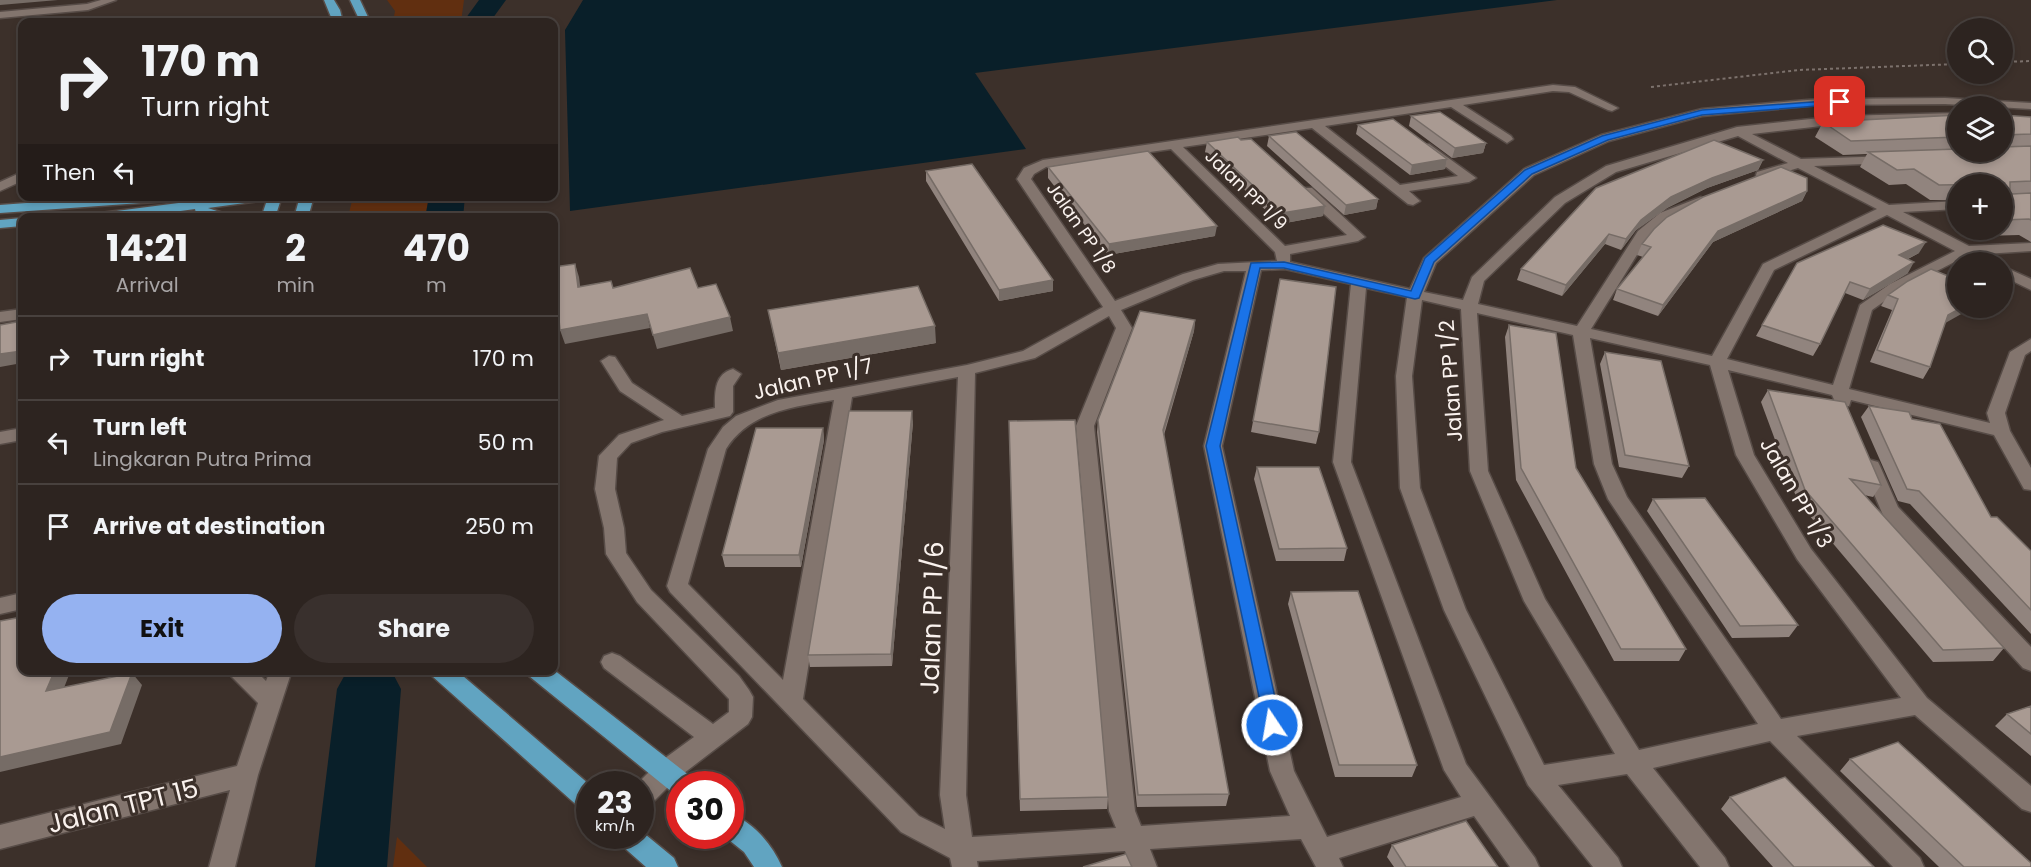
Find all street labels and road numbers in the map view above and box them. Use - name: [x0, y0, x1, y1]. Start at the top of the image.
- street label: Jalan PP 1/9: [1200, 144, 1293, 235]
- street label: Jalan PP 1/8: [1041, 177, 1122, 278]
- street label: Jalan PP 1/2: [1432, 319, 1469, 443]
- street label: Jalan PP 1/7: [750, 351, 876, 406]
- street label: Jalan PP 1/3: [1753, 432, 1840, 553]
- street label: Jalan PP 1/6: [911, 541, 953, 695]
- street label: Jalan TPT 15: [44, 770, 202, 842]

